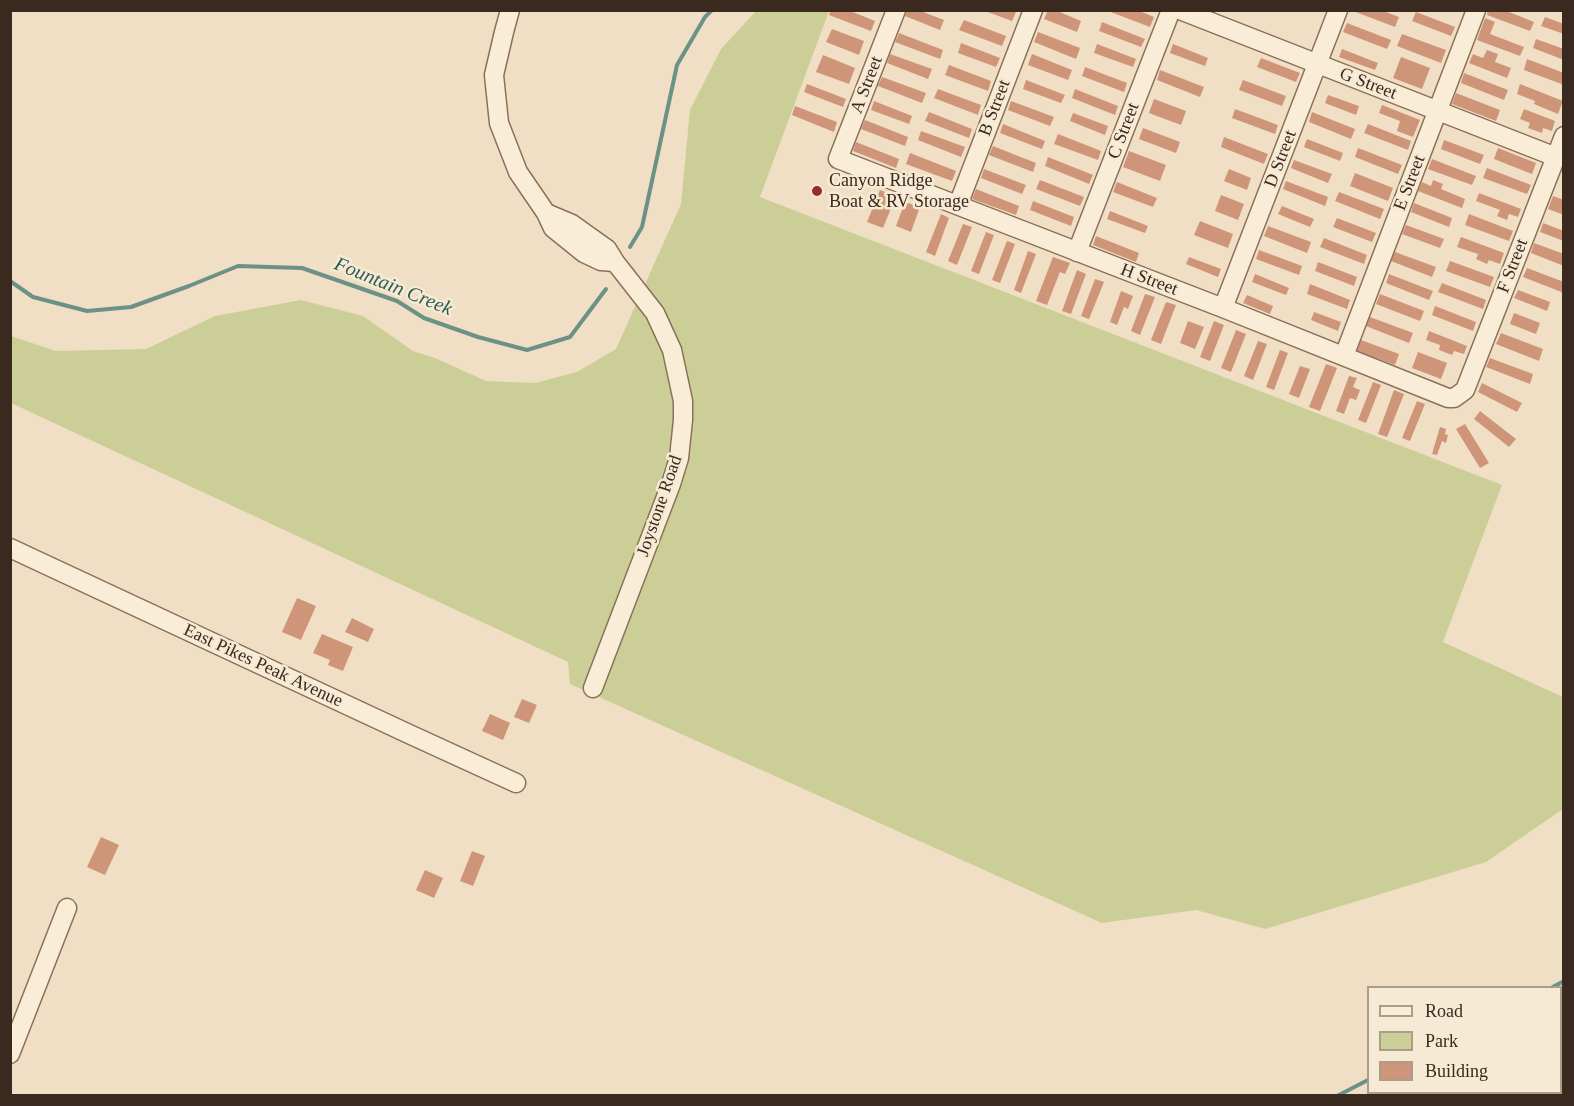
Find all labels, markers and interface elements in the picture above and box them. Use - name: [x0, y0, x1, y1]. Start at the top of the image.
- street label: A Street: [846, 53, 888, 117]
- street label: G Street: [1336, 63, 1400, 105]
- street label: B Street: [974, 77, 1016, 139]
- street label: C Street: [1103, 100, 1145, 162]
- street label: D Street: [1260, 127, 1302, 191]
- street label: E Street: [1390, 152, 1430, 214]
- place label: Canyon Ridge Boat & RV Storage: [829, 170, 969, 213]
- marker: Canyon Ridge Boat & RV Storage: [810, 184, 824, 198]
- street label: F Street: [1493, 236, 1533, 296]
- water label: Fountain Creek: [330, 252, 456, 322]
- street label: H Street: [1117, 259, 1181, 301]
- street label: Joystone Road: [633, 453, 687, 559]
- street label: East Pikes Peak Avenue: [180, 620, 346, 712]
- legend: [1367, 986, 1562, 1094]
- text: Road: [1425, 1001, 1463, 1021]
- text: Park: [1425, 1031, 1458, 1051]
- text: Building: [1425, 1061, 1488, 1081]

